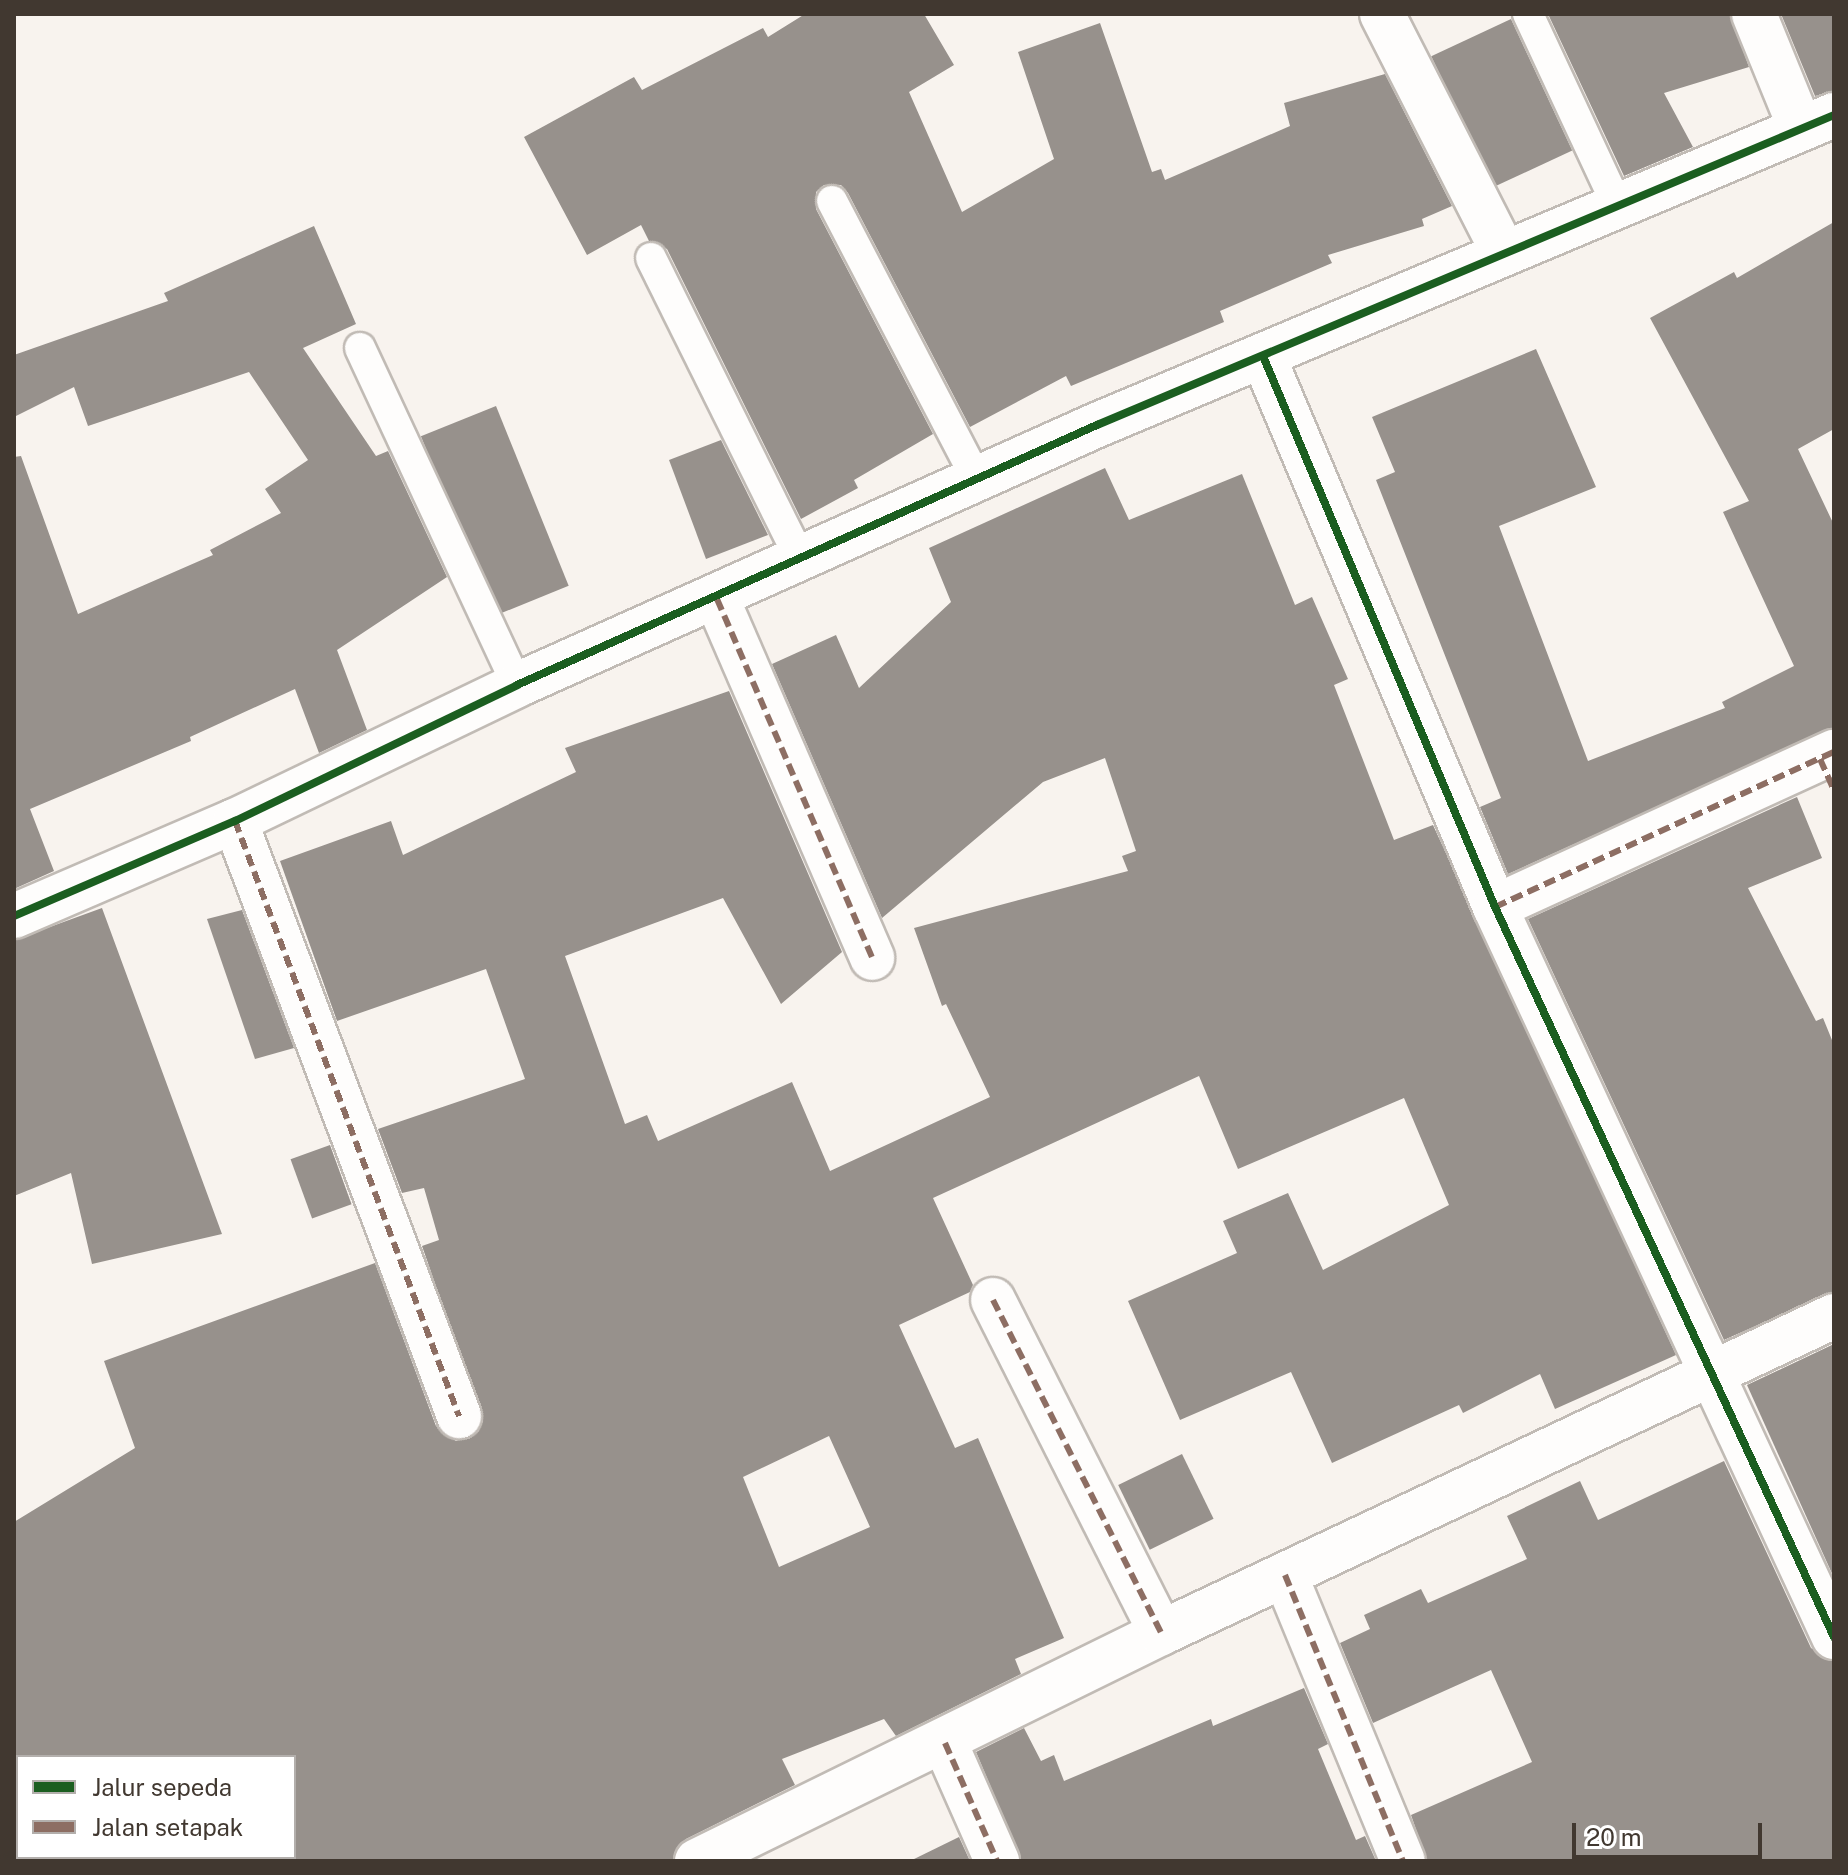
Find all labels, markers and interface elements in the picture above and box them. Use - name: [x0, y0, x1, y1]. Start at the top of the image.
- legend: [16, 1755, 296, 1859]
- text: Jalur sepeda: [92, 1773, 232, 1801]
- scale bar: [1576, 1807, 1766, 1857]
- text: Jalan setapak: [92, 1813, 243, 1841]
- text: 20 m: [1586, 1823, 1642, 1851]

